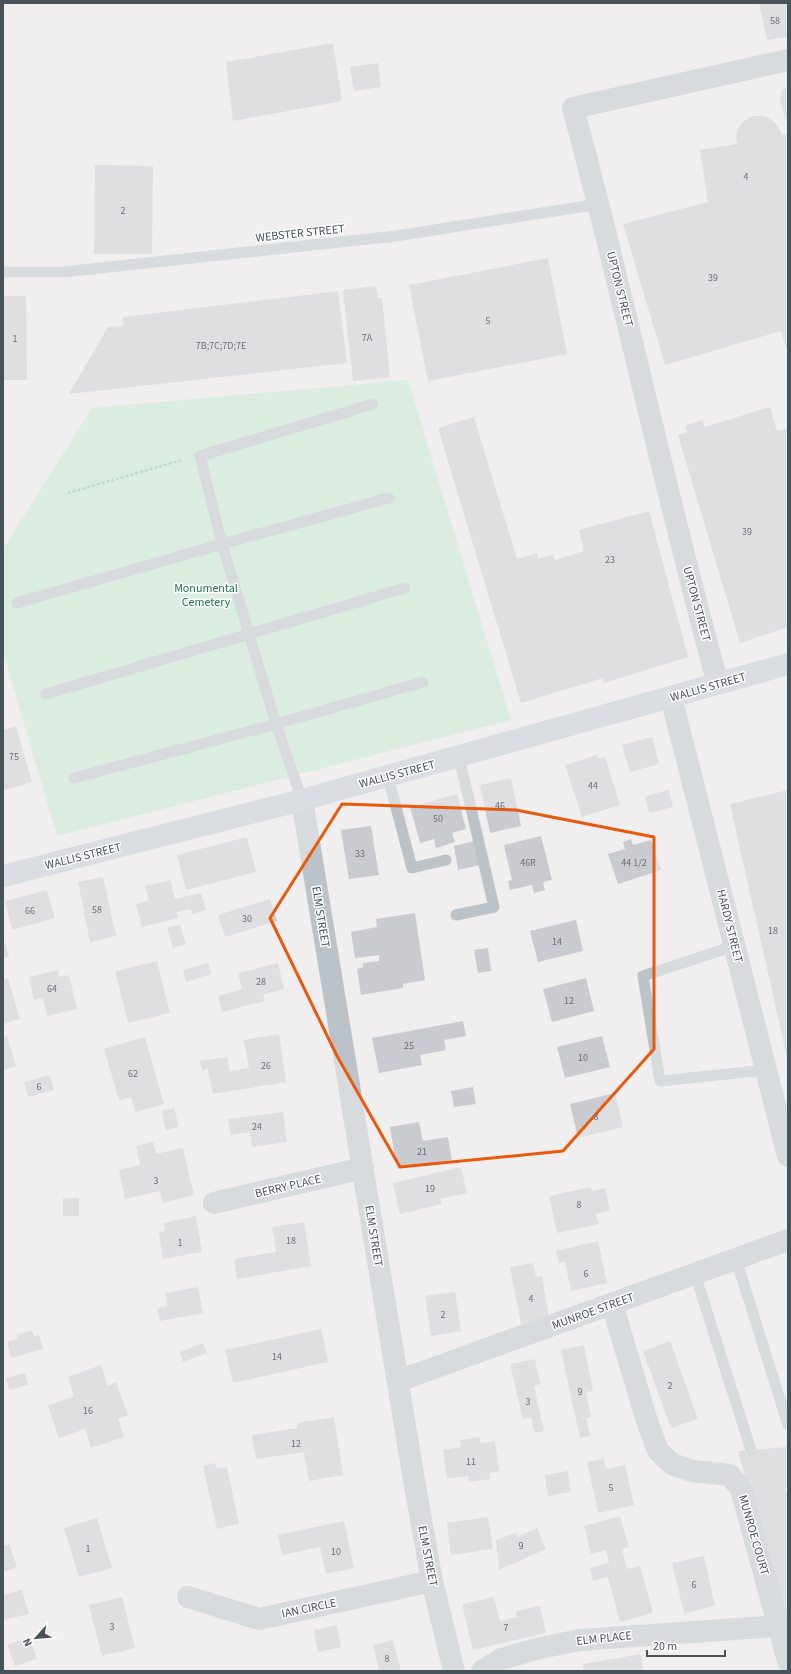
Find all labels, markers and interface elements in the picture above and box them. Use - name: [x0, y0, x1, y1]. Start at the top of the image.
- house number: 58: [770, 14, 780, 28]
- house number: 4: [744, 170, 749, 184]
- house number: 2: [121, 204, 126, 218]
- street label: WEBSTER STREET: [255, 220, 346, 247]
- street label: UPTON STREET: [602, 250, 637, 329]
- house number: 39: [708, 271, 718, 285]
- house number: 5: [486, 314, 491, 328]
- house number: 7A: [362, 331, 373, 345]
- house number: 1: [13, 332, 18, 346]
- house number: 7B;7C;7D;7E: [196, 339, 246, 353]
- house number: 39: [742, 525, 752, 539]
- house number: 23: [605, 553, 615, 567]
- street label: UPTON STREET: [678, 565, 715, 644]
- park label: Monumental Cemetery: [174, 580, 238, 611]
- street label: WALLIS STREET: [668, 668, 749, 706]
- house number: 75: [9, 750, 19, 764]
- street label: WALLIS STREET: [357, 756, 438, 793]
- house number: 44: [588, 779, 598, 793]
- house number: 46: [495, 799, 505, 813]
- house number: 50: [433, 812, 443, 826]
- street label: WALLIS STREET: [43, 839, 124, 874]
- house number: 33: [355, 847, 365, 861]
- house number: 46R: [520, 856, 536, 870]
- house number: 44 1/2: [621, 856, 647, 870]
- street label: ELM STREET: [307, 885, 334, 949]
- street label: HARDY STREET: [712, 888, 747, 965]
- house number: 58: [92, 903, 102, 917]
- house number: 66: [25, 904, 35, 918]
- house number: 30: [242, 912, 252, 926]
- house number: 18: [768, 924, 778, 938]
- house number: 14: [552, 935, 562, 949]
- house number: 28: [256, 975, 266, 989]
- house number: 64: [47, 982, 57, 996]
- house number: 12: [564, 994, 574, 1008]
- house number: 25: [404, 1039, 414, 1053]
- house number: 10: [578, 1051, 588, 1065]
- house number: 26: [261, 1059, 271, 1073]
- house number: 62: [128, 1067, 138, 1081]
- house number: 6: [37, 1080, 42, 1094]
- house number: 8: [594, 1110, 599, 1124]
- house number: 24: [252, 1120, 262, 1134]
- house number: 21: [417, 1145, 427, 1159]
- street label: BERRY PLACE: [253, 1171, 323, 1202]
- house number: 3: [154, 1174, 159, 1188]
- house number: 19: [425, 1182, 435, 1196]
- house number: 8: [577, 1198, 582, 1212]
- street label: ELM STREET: [360, 1204, 387, 1268]
- house number: 18: [286, 1234, 296, 1248]
- house number: 1: [178, 1236, 183, 1250]
- house number: 6: [584, 1267, 589, 1281]
- street label: MUNROE STREET: [550, 1289, 637, 1334]
- house number: 4: [529, 1292, 534, 1306]
- house number: 2: [441, 1308, 446, 1322]
- house number: 14: [272, 1350, 282, 1364]
- house number: 2: [668, 1379, 673, 1393]
- house number: 9: [578, 1385, 583, 1399]
- house number: 3: [526, 1395, 531, 1409]
- house number: 16: [83, 1404, 93, 1418]
- house number: 12: [291, 1437, 301, 1451]
- house number: 11: [466, 1455, 476, 1469]
- house number: 5: [609, 1481, 614, 1495]
- street label: MUNROE COURT: [734, 1493, 773, 1578]
- street label: ELM STREET: [413, 1524, 442, 1589]
- house number: 9: [519, 1539, 524, 1553]
- house number: 1: [86, 1542, 91, 1556]
- house number: 10: [331, 1545, 341, 1559]
- house number: 6: [692, 1578, 697, 1592]
- street label: IAN CIRCLE: [280, 1594, 338, 1623]
- north arrow: [16, 1618, 56, 1658]
- house number: 3: [110, 1620, 115, 1634]
- house number: 7: [504, 1621, 509, 1635]
- street label: ELM PLACE: [576, 1627, 633, 1650]
- scale bar: [647, 1632, 725, 1658]
- text: N: [19, 1636, 36, 1649]
- text: 20 m: [653, 1638, 677, 1655]
- house number: 8: [385, 1652, 390, 1666]

